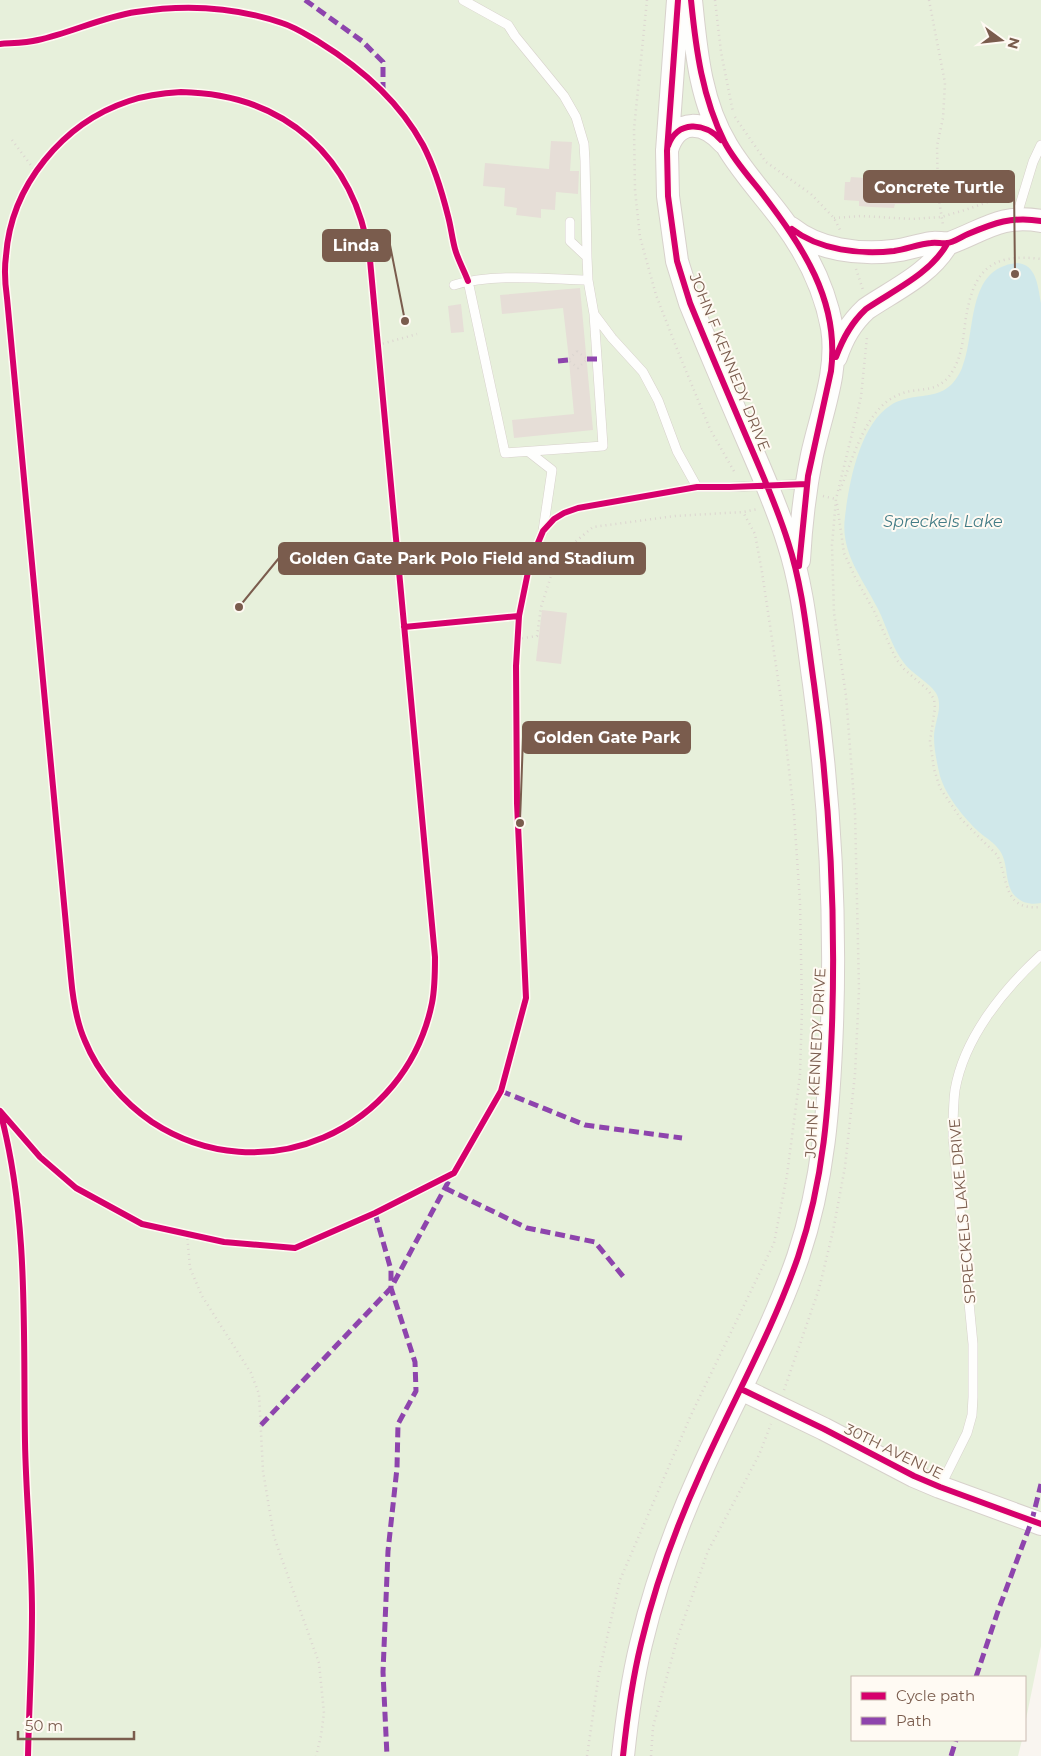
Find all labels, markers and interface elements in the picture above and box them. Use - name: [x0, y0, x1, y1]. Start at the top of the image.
- north arrow: [976, 15, 1026, 65]
- text: N: [1003, 36, 1024, 51]
- callout: Concrete Turtle: [864, 171, 1014, 202]
- text: Concrete Turtle: [874, 178, 1004, 197]
- callout: Linda: [323, 230, 390, 261]
- text: Linda: [333, 236, 379, 255]
- street label: JOHN F KENNEDY DRIVE: [685, 269, 774, 454]
- water label: Spreckels Lake: [883, 512, 1003, 531]
- callout: Golden Gate Park Polo Field and Stadium: [279, 543, 645, 574]
- text: Golden Gate Park Polo Field and Stadium: [289, 549, 635, 568]
- callout: Golden Gate Park: [523, 722, 690, 753]
- text: Golden Gate Park: [534, 728, 681, 747]
- street label: JOHN F KENNEDY DRIVE: [800, 968, 829, 1159]
- street label: SPRECKELS LAKE DRIVE: [944, 1118, 980, 1304]
- street label: 30TH AVENUE: [842, 1419, 946, 1483]
- legend: [851, 1676, 1026, 1741]
- text: Cycle path: [896, 1686, 975, 1705]
- scale bar: [18, 1708, 134, 1740]
- text: Path: [896, 1711, 932, 1730]
- text: 50 m: [25, 1716, 63, 1735]

